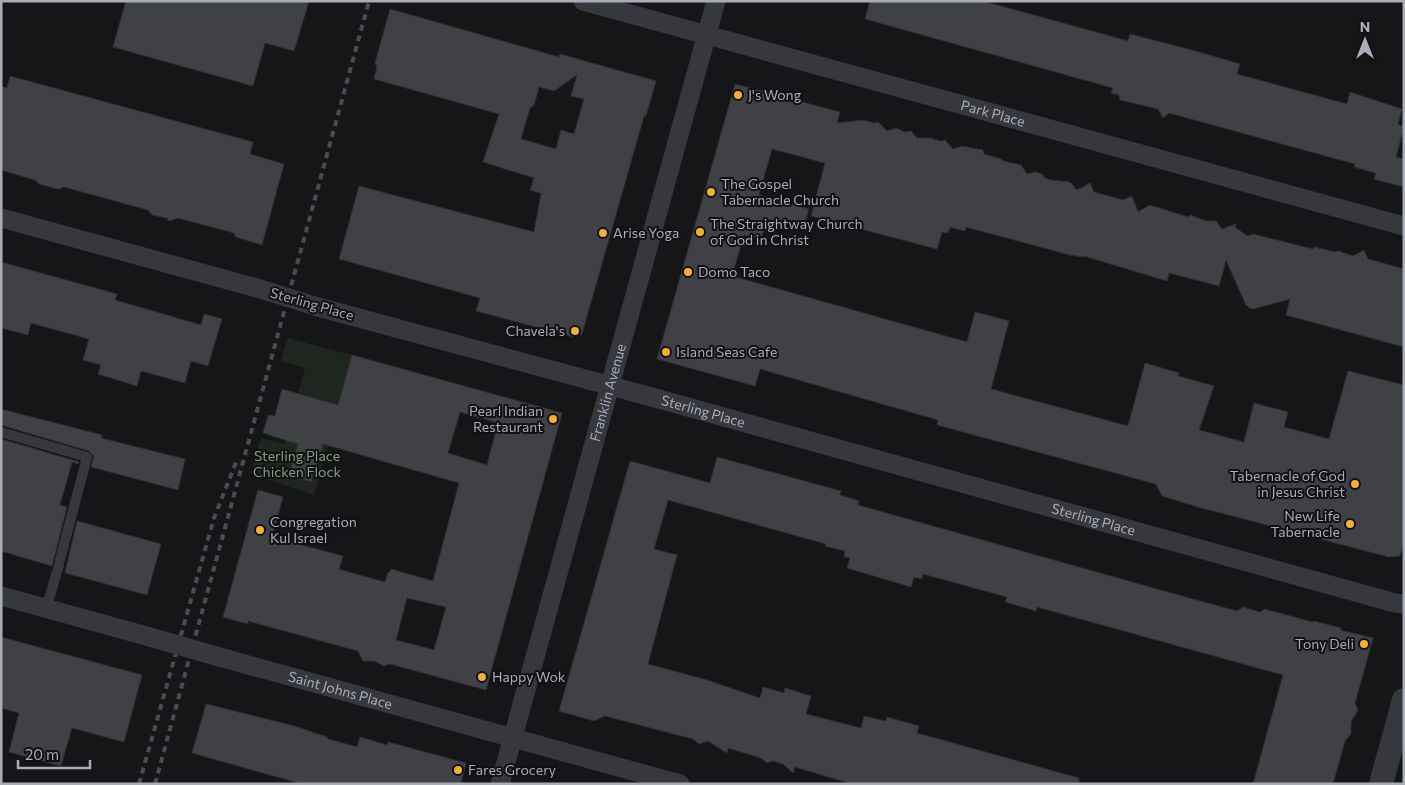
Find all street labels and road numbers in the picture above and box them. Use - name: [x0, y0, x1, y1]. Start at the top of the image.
- street label: Park Place: [959, 96, 1027, 130]
- street label: Sterling Place: [268, 283, 356, 324]
- street label: Franklin Avenue: [586, 342, 629, 443]
- street label: Sterling Place: [659, 391, 747, 431]
- street label: Sterling Place: [1050, 499, 1137, 539]
- street label: Saint Johns Place: [287, 667, 394, 712]

